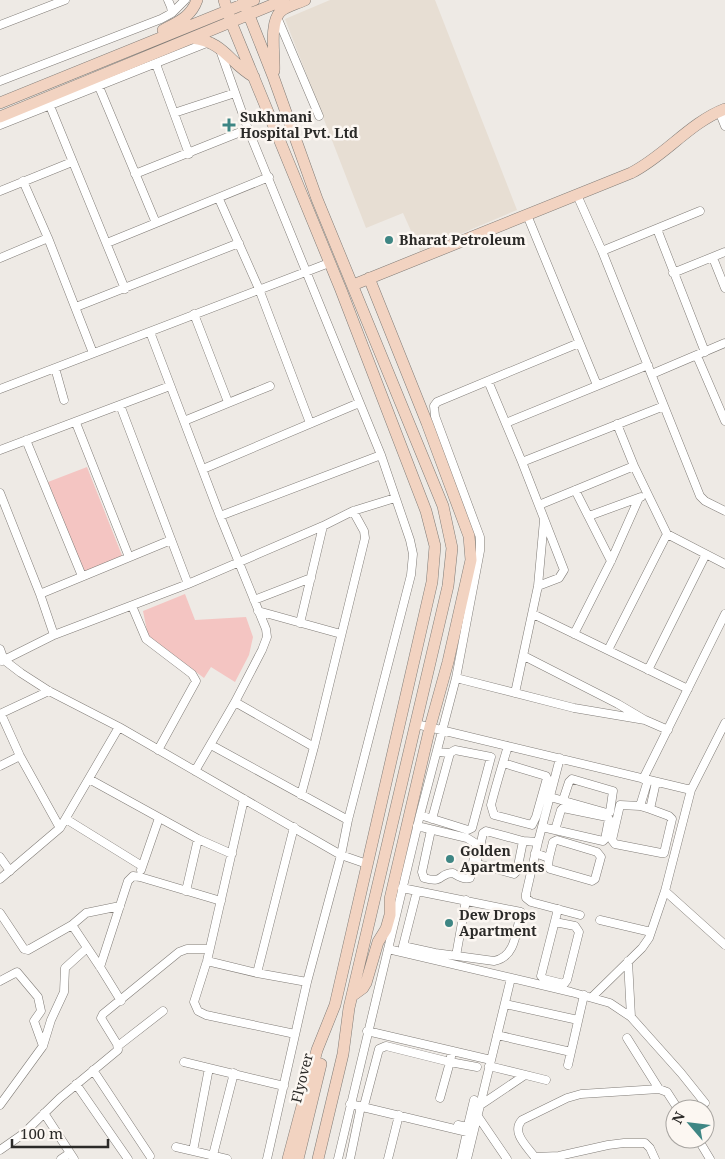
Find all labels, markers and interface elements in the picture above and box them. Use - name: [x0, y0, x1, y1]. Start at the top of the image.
- place label: Sukhmani Hospital Pvt. Ltd: [240, 107, 358, 142]
- marker: Sukhmani Hospital Pvt. Ltd: [222, 118, 236, 132]
- place label: Bharat Petroleum: [399, 230, 526, 249]
- marker: Bharat Petroleum: [383, 234, 395, 246]
- place label: Golden Apartments: [460, 841, 545, 876]
- marker: Golden Apartments: [444, 853, 456, 865]
- place label: Dew Drops Apartment: [459, 905, 537, 940]
- marker: Dew Drops Apartment: [443, 917, 455, 929]
- street label: Flyover: [286, 1051, 317, 1105]
- north arrow: [665, 1099, 715, 1149]
- text: N: [667, 1108, 689, 1127]
- scale bar: [12, 1116, 109, 1148]
- text: 100 m: [20, 1123, 63, 1143]

